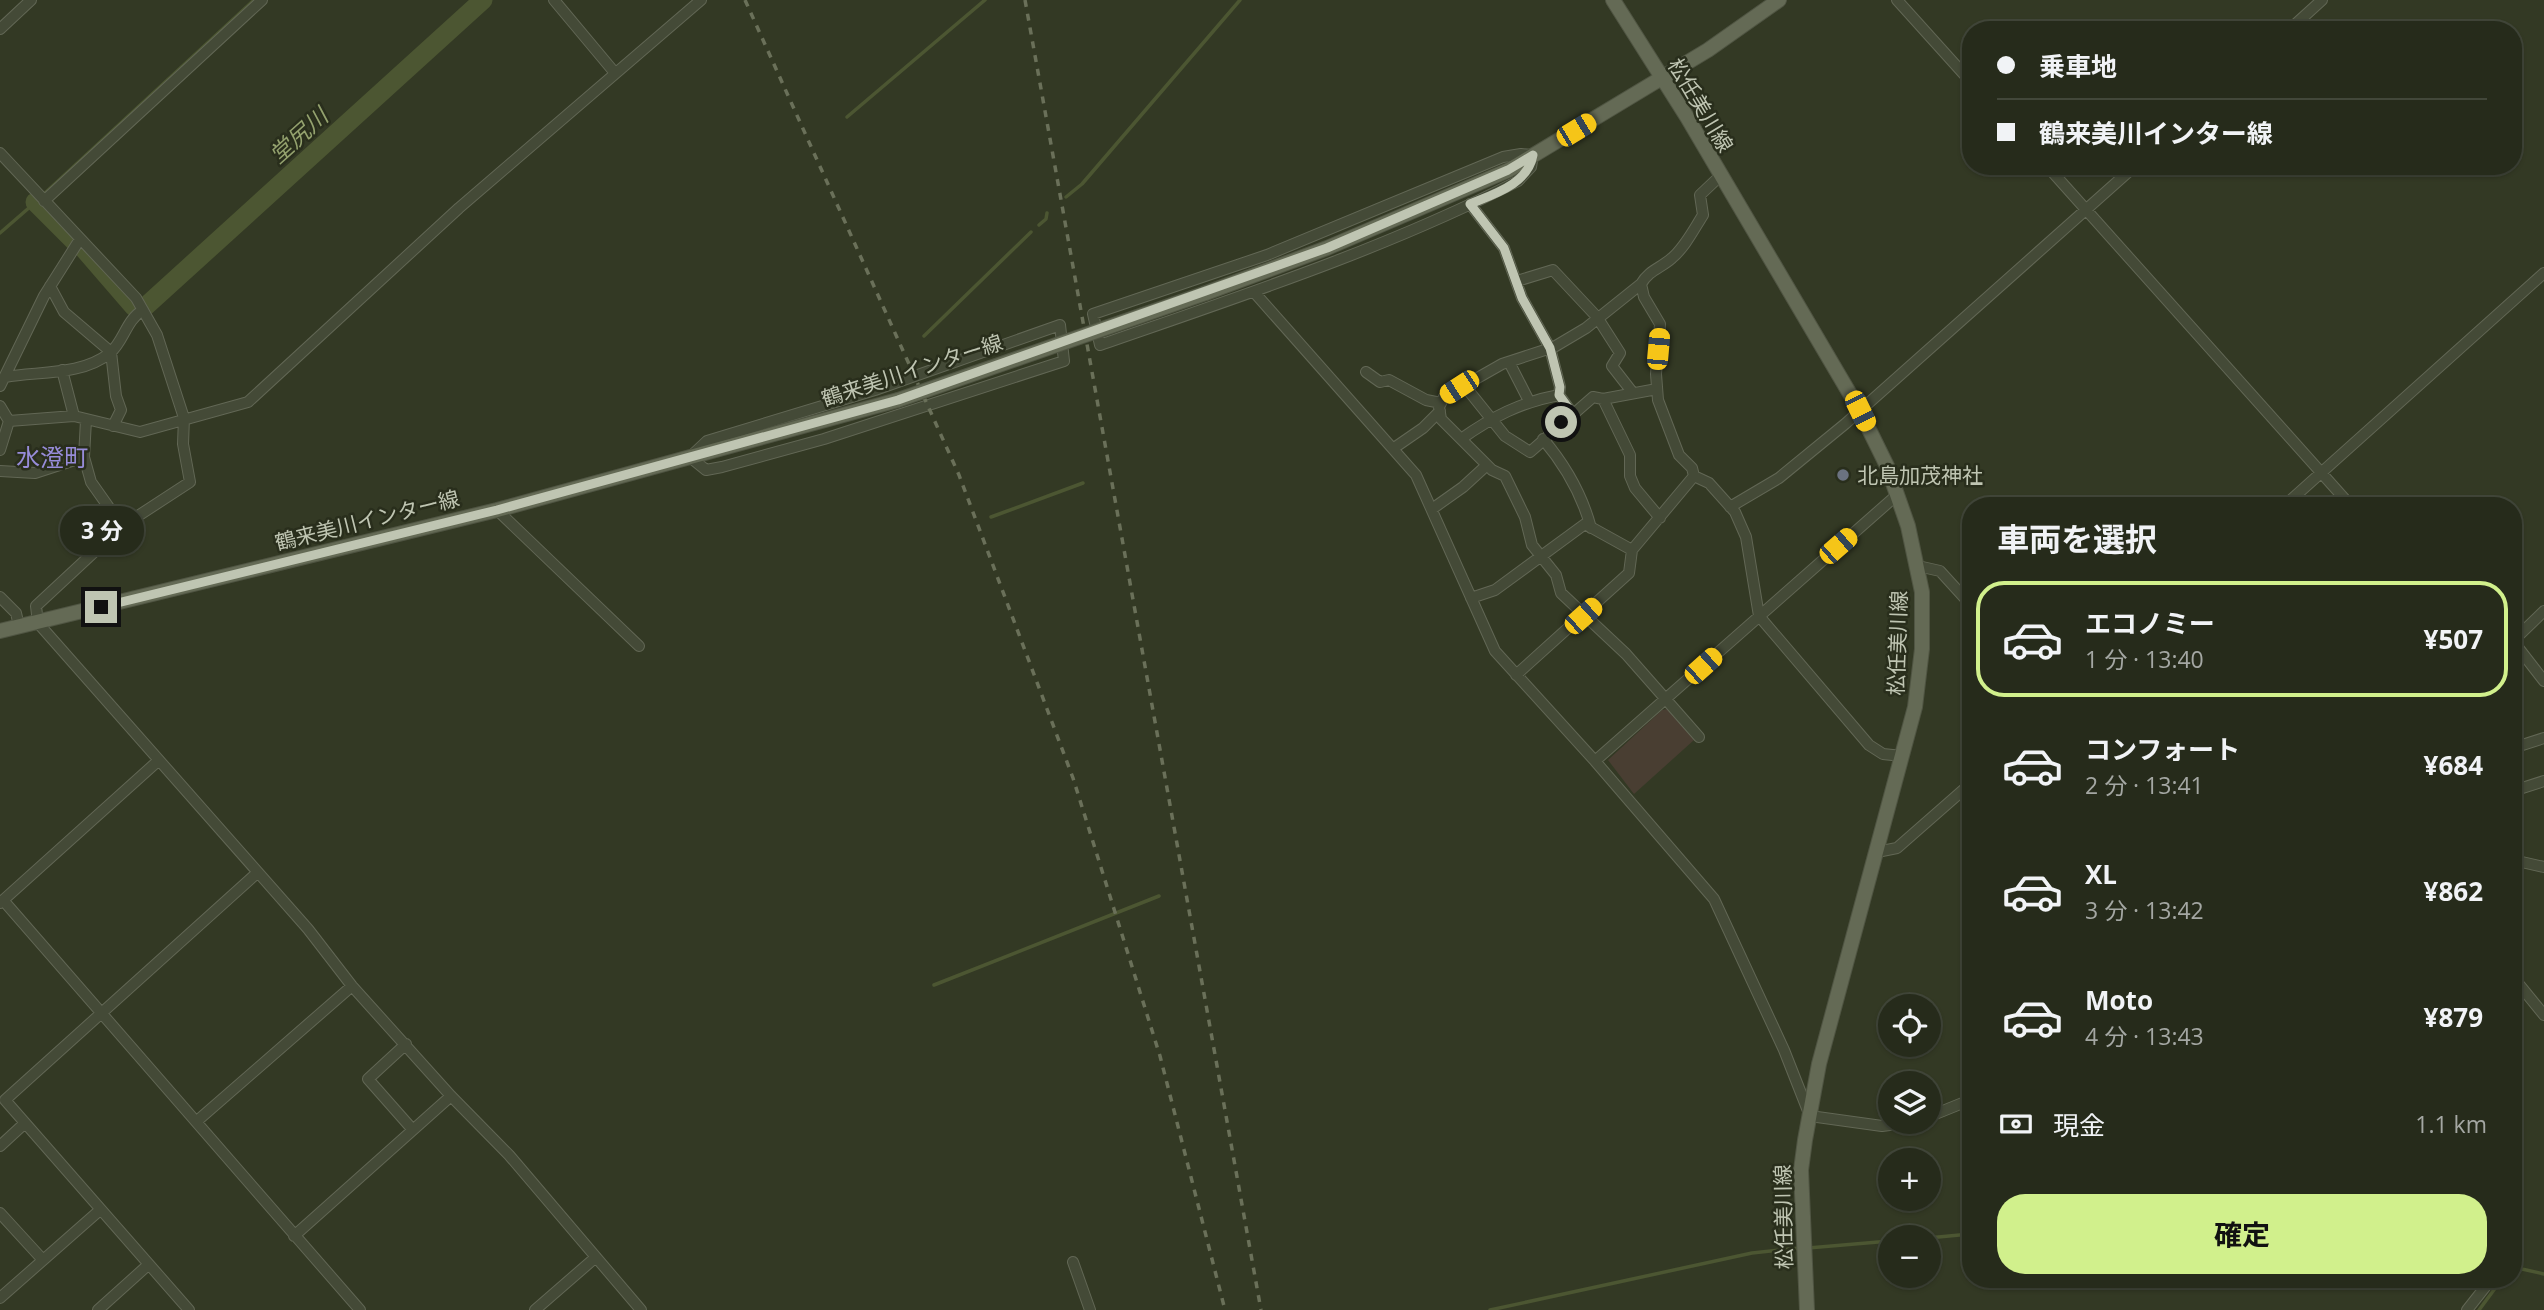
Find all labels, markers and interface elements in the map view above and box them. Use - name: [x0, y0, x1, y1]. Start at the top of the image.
- text: 乗車地: [2039, 48, 2117, 84]
- street label: 松任美川線: [1662, 53, 1740, 157]
- water label: 堂尻川: [262, 98, 337, 170]
- car: [1553, 110, 1600, 150]
- text: 鶴来美川インター線: [2039, 115, 2273, 151]
- street label: 鶴来美川インター線: [818, 327, 1006, 413]
- car: [1646, 327, 1671, 371]
- car: [1436, 367, 1483, 407]
- car: [1842, 388, 1879, 434]
- route start: [1545, 406, 1577, 438]
- district label: 水澄町: [16, 440, 88, 473]
- place label: 北島加茂神社: [1857, 461, 1983, 489]
- marker: 北島加茂神社: [1835, 467, 1851, 483]
- street label: 鶴来美川インター線: [272, 484, 462, 556]
- callout: 3 分: [59, 505, 143, 554]
- text: 3 分: [81, 514, 123, 546]
- text: 車両を選択: [1997, 517, 2157, 560]
- car: [1816, 524, 1861, 568]
- street label: 松任美川線: [1881, 590, 1913, 696]
- route end: [85, 591, 117, 623]
- car: [1561, 594, 1606, 638]
- text: エコノミー: [2085, 605, 2215, 641]
- icon: car: [2001, 608, 2064, 671]
- text: ¥507: [2424, 621, 2483, 657]
- text: 1 分 · 13:40: [2085, 643, 2204, 675]
- car: [1681, 644, 1726, 688]
- text: コンフォート: [2085, 731, 2240, 767]
- icon: car: [2001, 734, 2064, 797]
- text: ¥684: [2424, 747, 2483, 783]
- text: 2 分 · 13:41: [2085, 769, 2204, 801]
- text: XL: [2085, 856, 2117, 892]
- icon: car: [2001, 860, 2064, 923]
- text: ¥862: [2424, 873, 2483, 909]
- text: 3 分 · 13:42: [2085, 894, 2204, 926]
- text: Moto: [2085, 982, 2153, 1018]
- icon: car: [2001, 986, 2064, 1049]
- map controls: [1878, 994, 1941, 1288]
- button: locate: [1878, 994, 1941, 1057]
- text: ¥879: [2424, 999, 2483, 1035]
- text: 4 分 · 13:43: [2085, 1020, 2204, 1052]
- button: layers: [1878, 1071, 1941, 1134]
- icon: cash: [1997, 1105, 2035, 1143]
- text: 現金: [2053, 1107, 2105, 1143]
- text: 1.1 km: [2415, 1108, 2487, 1140]
- button: +: [1878, 1148, 1941, 1211]
- street label: 松任美川線: [1768, 1164, 1798, 1270]
- button: 確定: [1997, 1194, 2487, 1274]
- button: −: [1878, 1225, 1941, 1288]

